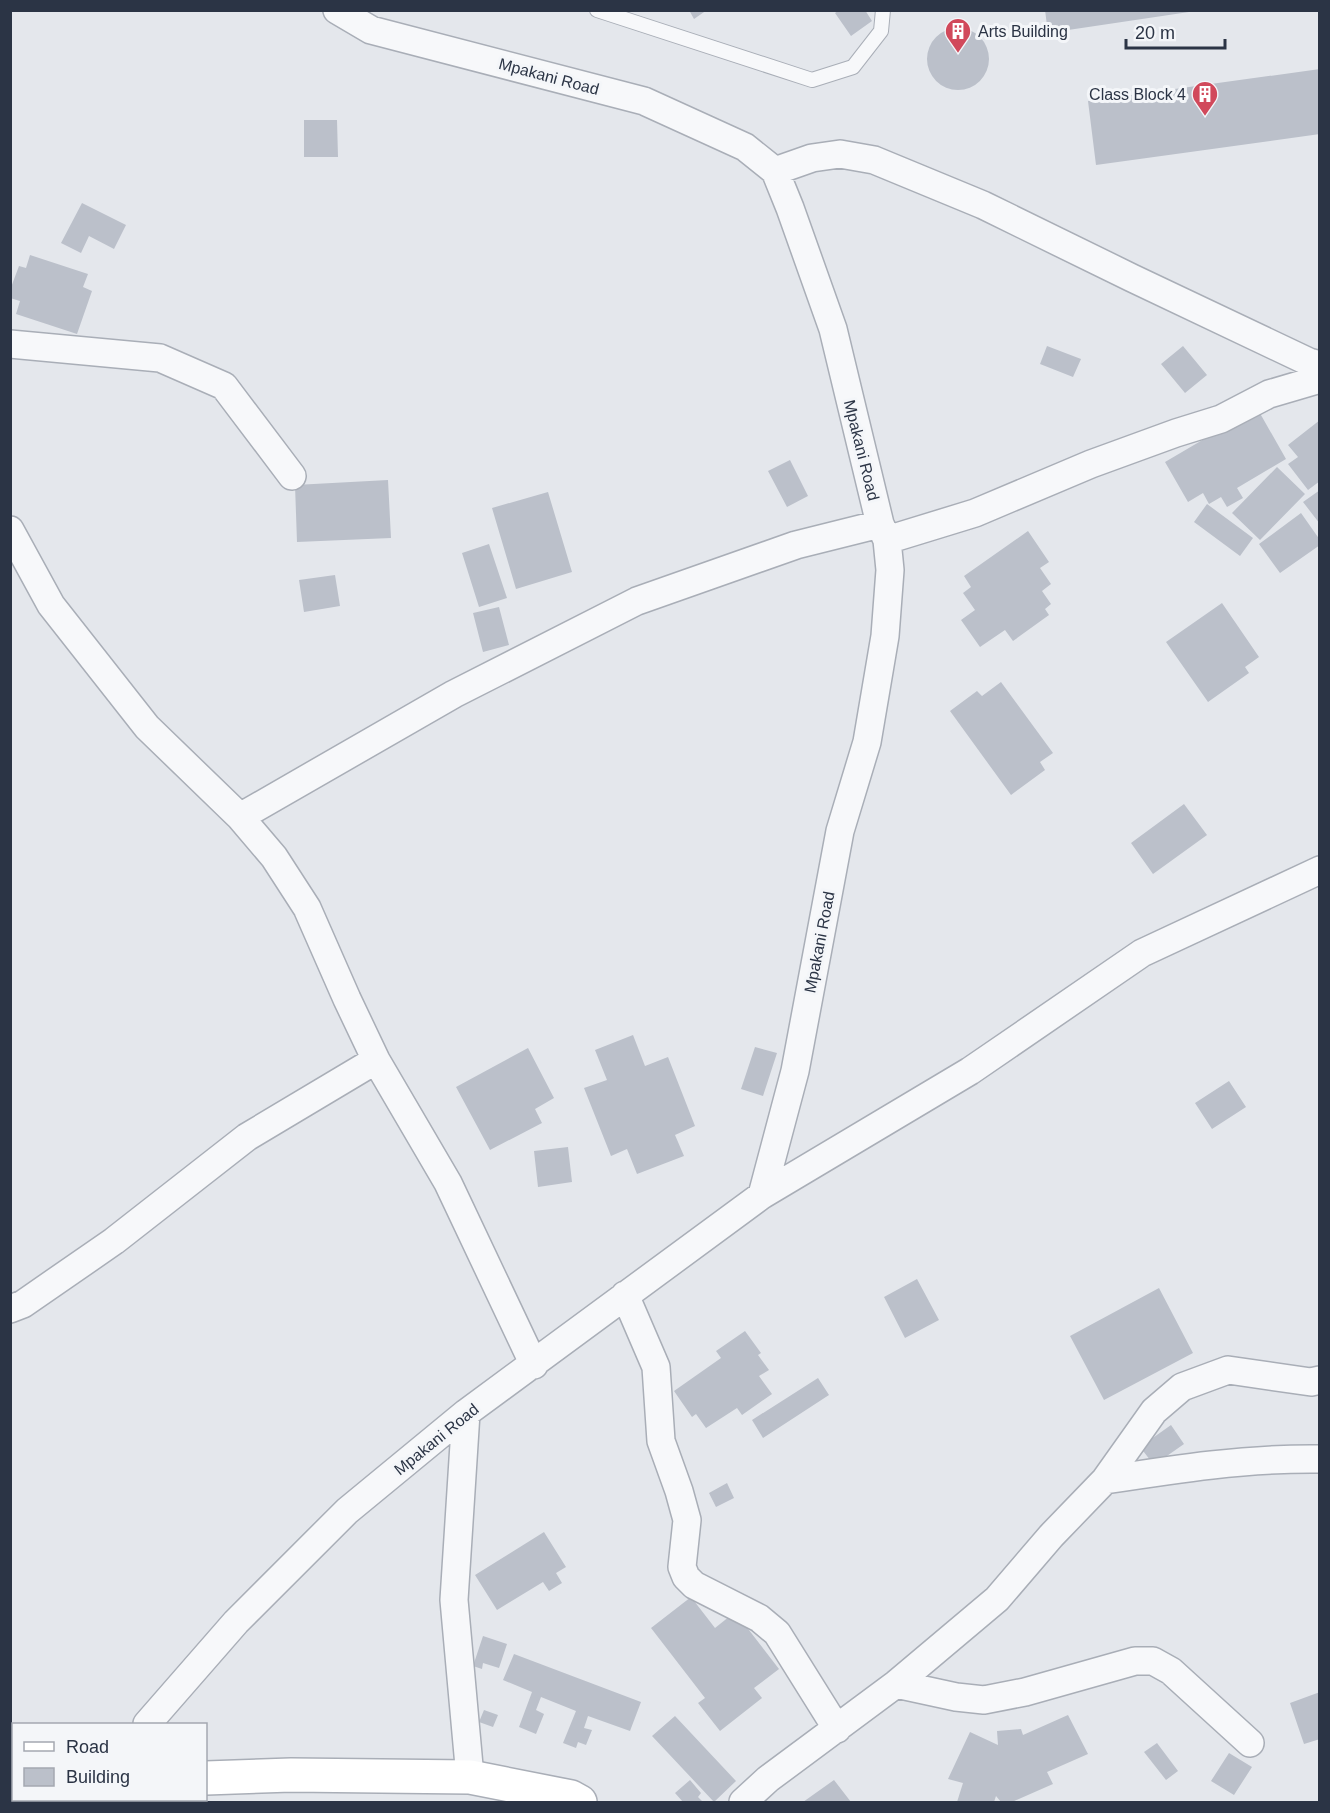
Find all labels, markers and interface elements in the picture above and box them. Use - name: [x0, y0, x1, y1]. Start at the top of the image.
- scale bar: [1126, 12, 1225, 50]
- building icon: Arts Building: [943, 16, 973, 54]
- place label: Arts Building: [978, 23, 1068, 40]
- text: 20 m: [1135, 23, 1175, 43]
- street label: Mpakani Road: [497, 55, 601, 98]
- building icon: Class Block 4: [1190, 79, 1220, 117]
- place label: Class Block 4: [1089, 86, 1186, 103]
- street label: Mpakani Road: [841, 398, 882, 502]
- street label: Mpakani Road: [801, 890, 838, 994]
- street label: Mpakani Road: [391, 1400, 482, 1478]
- legend: [12, 1723, 207, 1801]
- text: Road: [66, 1737, 109, 1757]
- text: Building: [66, 1767, 130, 1787]

